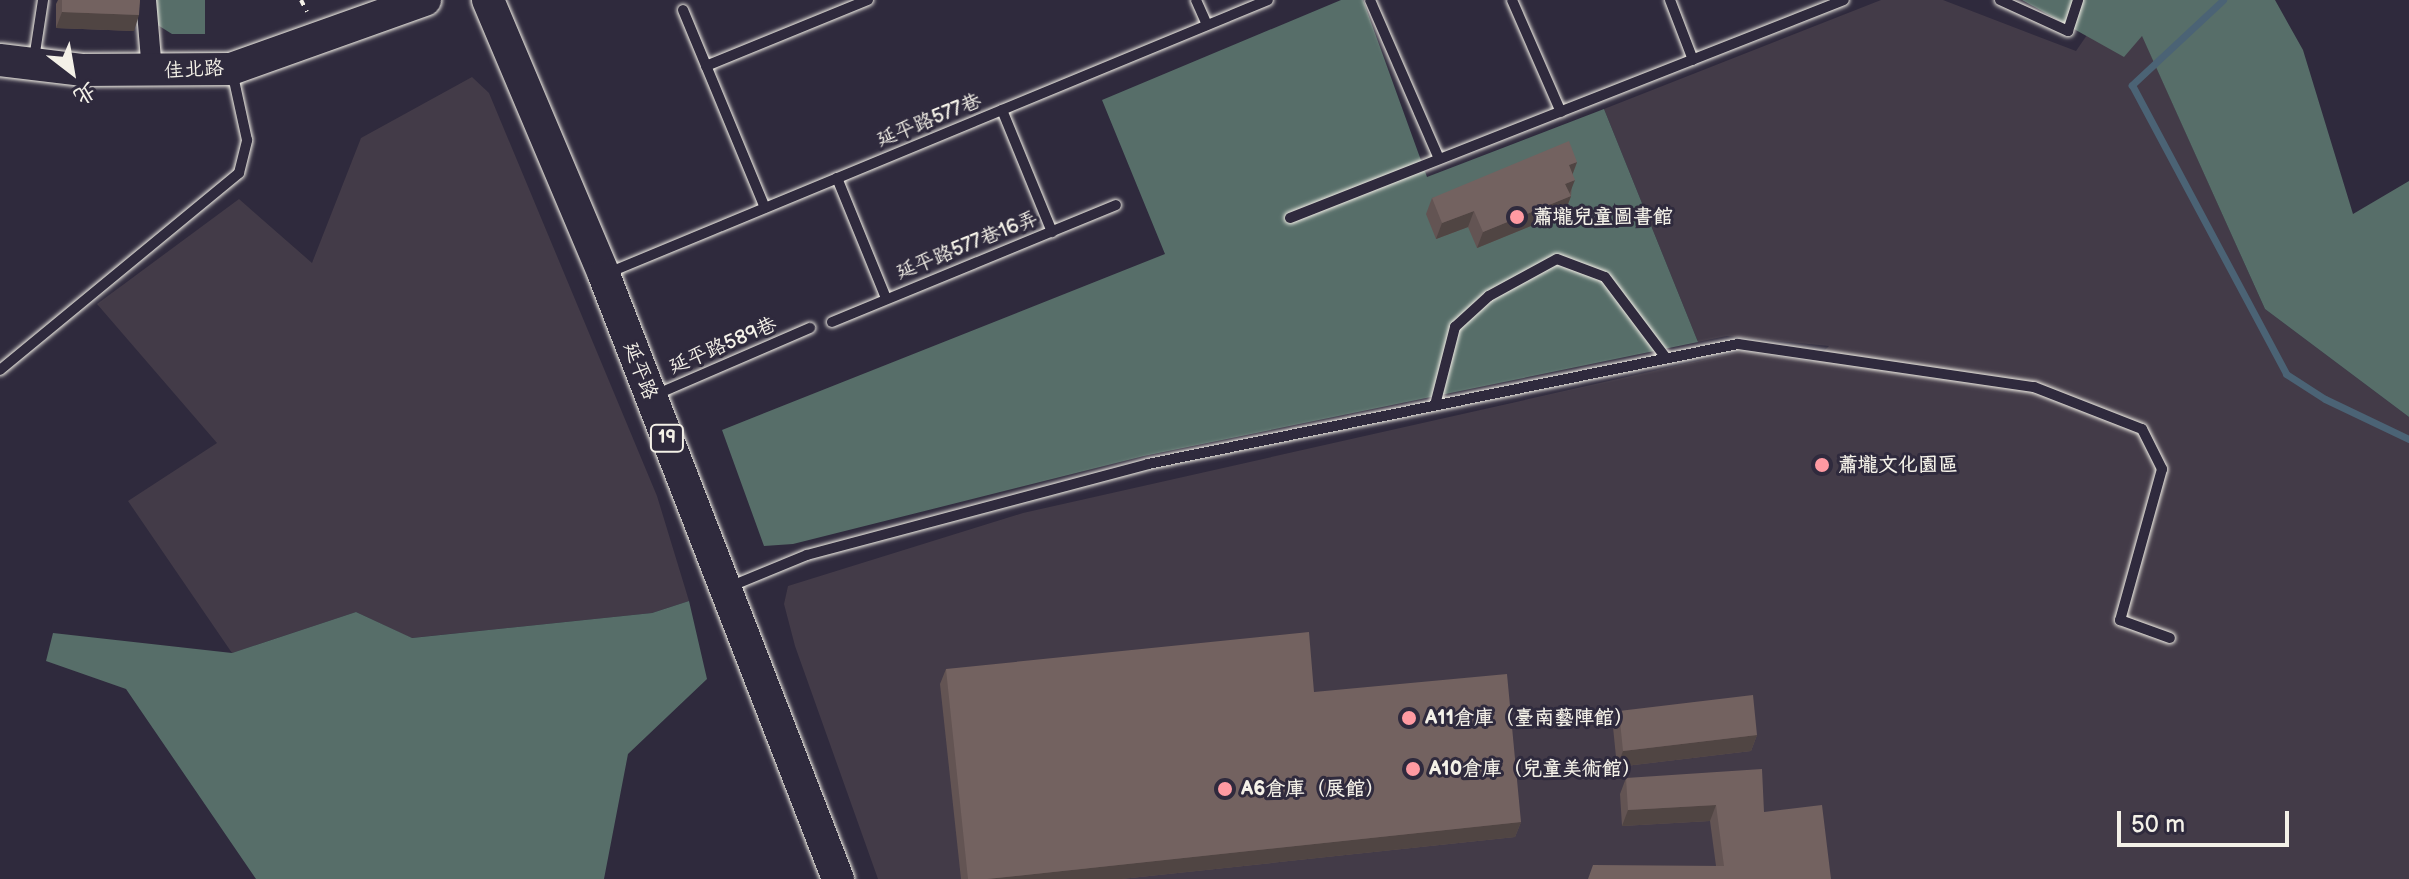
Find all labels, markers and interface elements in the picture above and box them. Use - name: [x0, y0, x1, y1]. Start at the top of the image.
- north arrow: [32, 32, 112, 112]
- street label: 佳北路: [163, 56, 225, 84]
- text: 北: [68, 76, 101, 110]
- street label: 延平路577巷: [873, 89, 985, 153]
- place label: 蕭壠兒童圖書館: [1533, 205, 1673, 229]
- street label: 延平路577巷16弄: [892, 207, 1042, 285]
- marker: 蕭壠兒童圖書館: [1508, 208, 1526, 226]
- street label: 延平路589巷: [666, 313, 780, 379]
- street label: 延平路: [618, 339, 662, 403]
- road number: 19: [649, 424, 685, 452]
- place label: 蕭壠文化園區: [1838, 453, 1958, 477]
- marker: 蕭壠文化園區: [1813, 456, 1831, 474]
- place label: A11倉庫（臺南藝陣館）: [1425, 706, 1634, 730]
- marker: A11倉庫（臺南藝陣館）: [1400, 709, 1418, 727]
- place label: A10倉庫（兒童美術館）: [1429, 757, 1642, 781]
- marker: A10倉庫（兒童美術館）: [1404, 760, 1422, 778]
- place label: A6倉庫（展館）: [1241, 777, 1385, 801]
- marker: A6倉庫（展館）: [1216, 780, 1234, 798]
- scale bar: [2121, 795, 2293, 845]
- text: 50 m: [2131, 810, 2185, 839]

